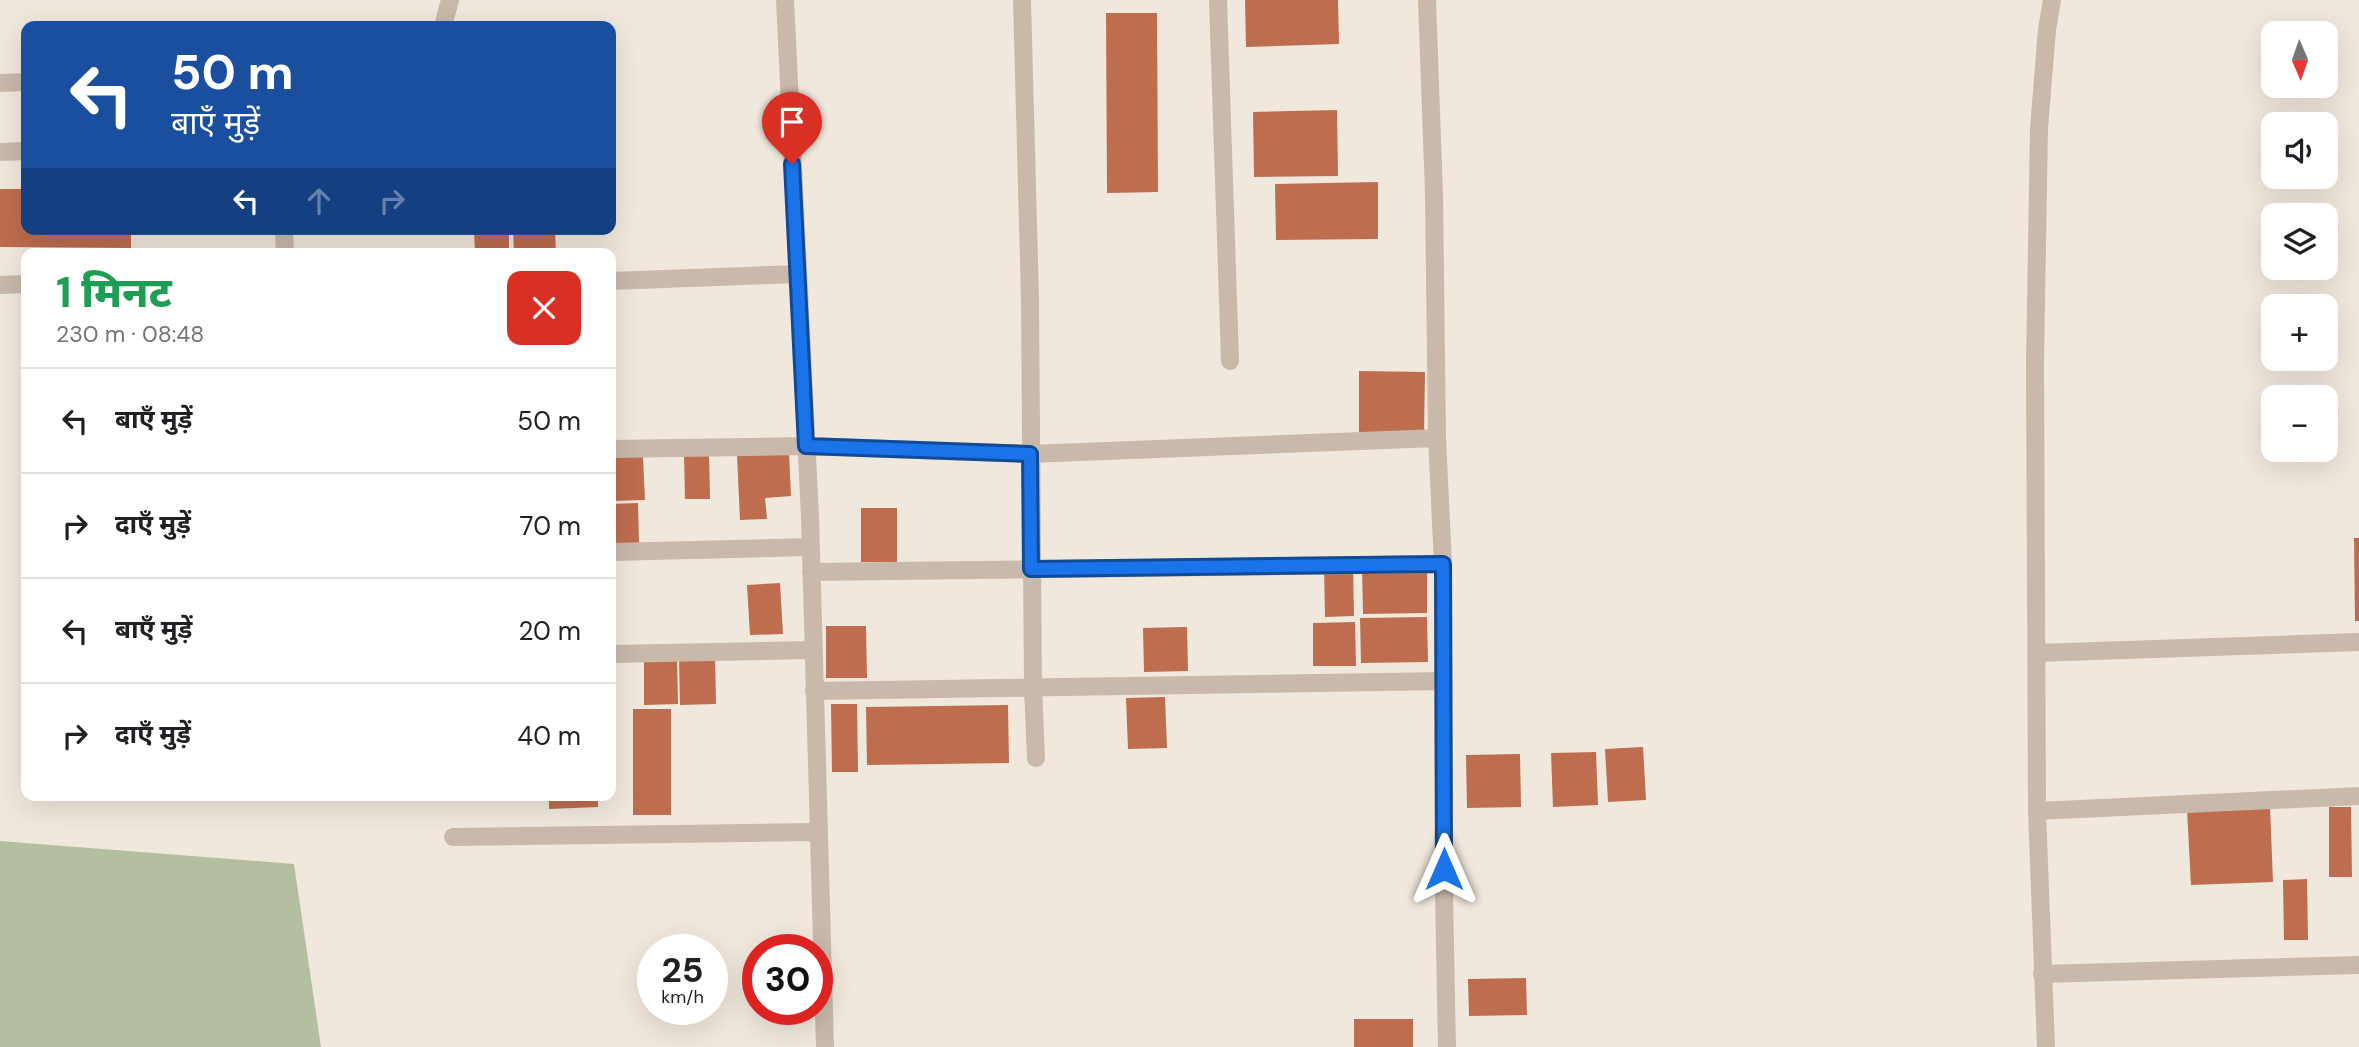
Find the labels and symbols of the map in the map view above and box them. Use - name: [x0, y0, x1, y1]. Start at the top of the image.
- north arrow: [2261, 21, 2338, 98]
- pin: [762, 92, 822, 164]
- position arrow: [1407, 832, 1481, 906]
- speed limit sign: 30: [742, 934, 833, 1025]

